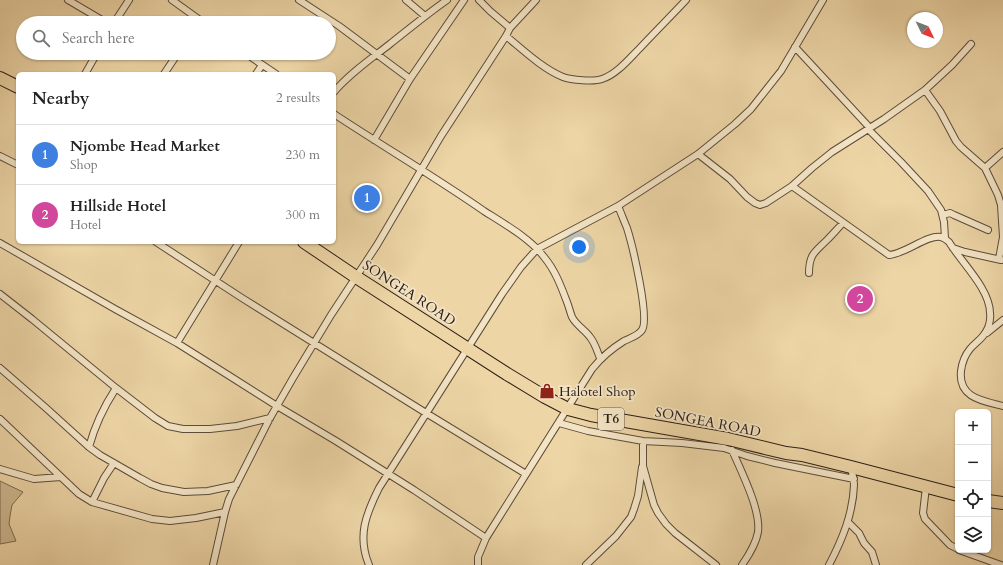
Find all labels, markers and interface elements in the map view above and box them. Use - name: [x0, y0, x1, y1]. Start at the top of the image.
- north arrow: [907, 12, 943, 48]
- search box: [16, 16, 336, 60]
- icon: search: [30, 27, 52, 49]
- text: Search here: [62, 28, 135, 48]
- text: Nearby: [32, 87, 89, 110]
- text: 2 results: [276, 89, 320, 107]
- text: Njombe Head Market: [70, 136, 220, 156]
- text: 1: [42, 146, 48, 164]
- text: 230 m: [286, 146, 320, 164]
- text: Shop: [70, 156, 98, 174]
- pin: 1: [354, 183, 380, 213]
- text: Hillside Hotel: [70, 196, 166, 216]
- text: 2: [42, 206, 48, 224]
- text: 300 m: [286, 206, 320, 224]
- text: Hotel: [70, 216, 101, 234]
- your location: [569, 237, 589, 257]
- street label: SONGEA ROAD: [359, 256, 459, 330]
- pin: 2: [847, 284, 873, 314]
- shop icon: Halotel Shop: [538, 382, 556, 400]
- place label: Halotel Shop: [559, 382, 636, 401]
- street label: SONGEA ROAD: [653, 402, 763, 442]
- road number: T6: [598, 408, 624, 430]
- map controls: [955, 409, 991, 553]
- button: +: [955, 409, 991, 445]
- button: −: [955, 445, 991, 481]
- button: locate: [955, 481, 991, 517]
- button: layers: [955, 517, 991, 553]

